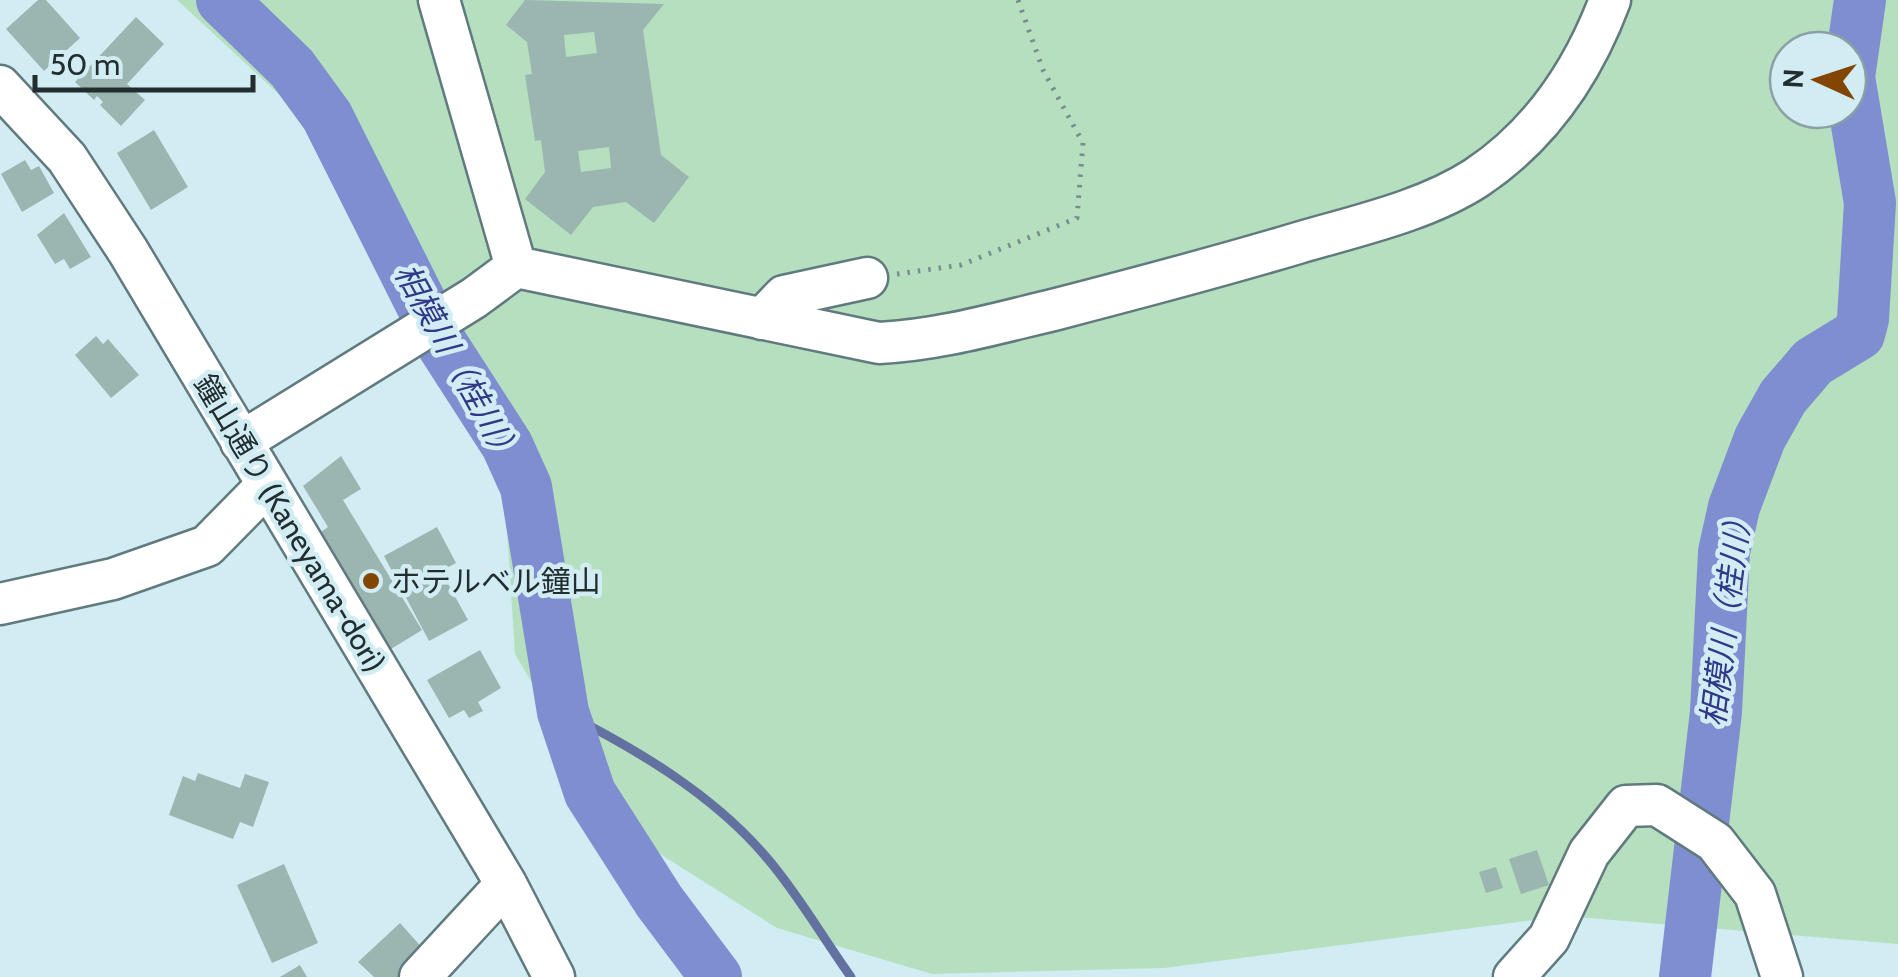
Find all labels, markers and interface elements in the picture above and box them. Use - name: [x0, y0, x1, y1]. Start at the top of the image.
- scale bar: [35, 30, 252, 92]
- north arrow: [1768, 30, 1868, 130]
- text: 50 m: [50, 46, 120, 83]
- text: N: [1776, 68, 1811, 89]
- water label: 相模川（桂川）: [387, 257, 529, 471]
- street label: 鐘山通り (Kaneyama-dori): [186, 367, 394, 679]
- water label: 相模川（桂川）: [1693, 501, 1759, 729]
- place label: ホテルベル鐘山: [391, 563, 601, 600]
- marker: ホテルベル鐘山: [360, 570, 382, 592]

